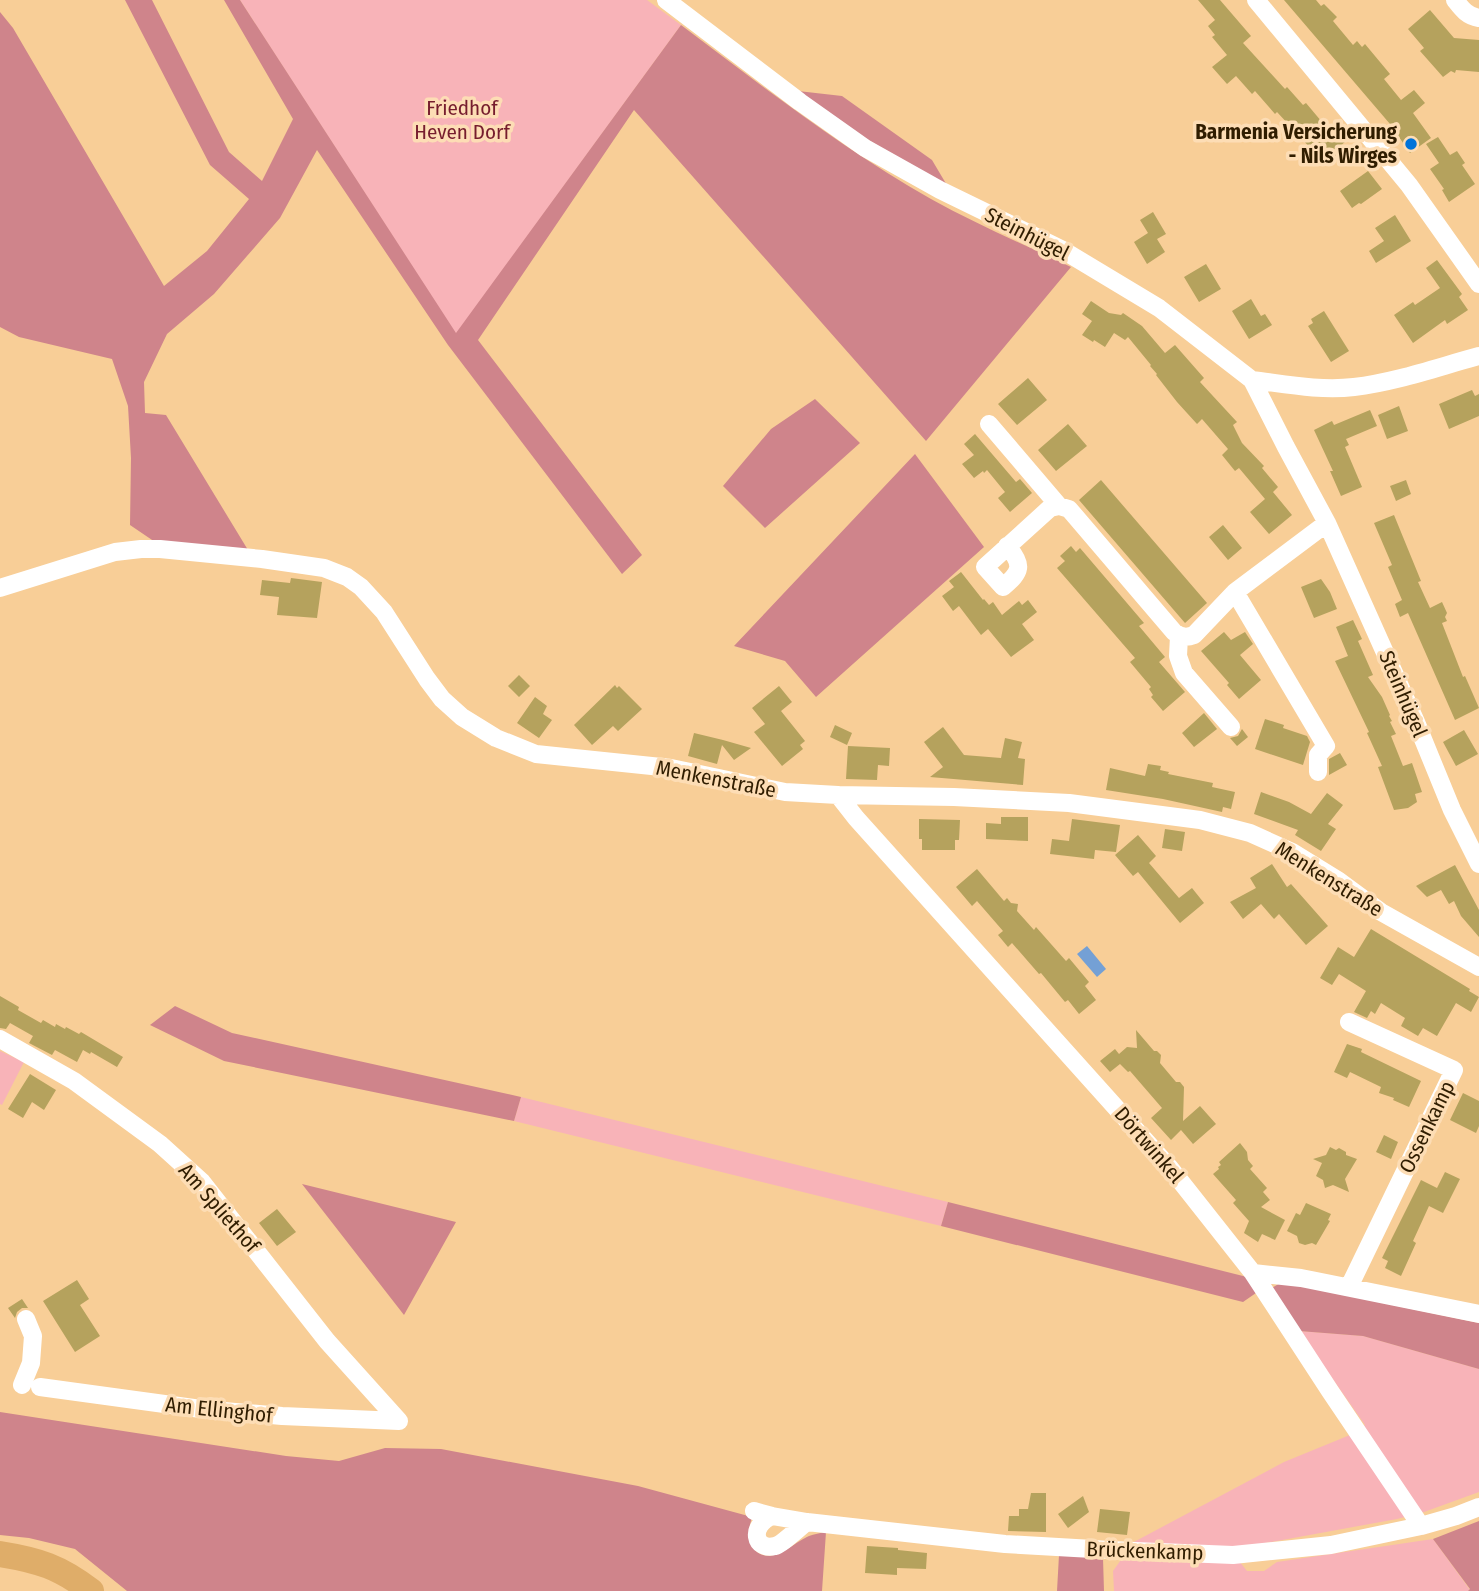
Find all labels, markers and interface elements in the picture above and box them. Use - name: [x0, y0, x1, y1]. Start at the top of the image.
- park label: Friedhof Heven Dorf: [414, 95, 511, 145]
- place label: Barmenia Versicherung - Nils Wirges: [1195, 119, 1398, 169]
- marker: Barmenia Versicherung - Nils Wirges: [1403, 136, 1419, 152]
- street label: Steinhügel: [980, 202, 1074, 266]
- street label: Steinhügel: [1373, 647, 1433, 741]
- street label: Menkenstraße: [654, 755, 778, 803]
- street label: Menkenstraße: [1270, 836, 1388, 922]
- street label: Ossenkamp: [1394, 1077, 1460, 1177]
- street label: Dörtwinkel: [1109, 1101, 1190, 1189]
- street label: Am Spliethof: [173, 1158, 266, 1259]
- street label: Am Ellinghof: [164, 1391, 275, 1429]
- street label: Brückenkamp: [1086, 1536, 1204, 1566]

